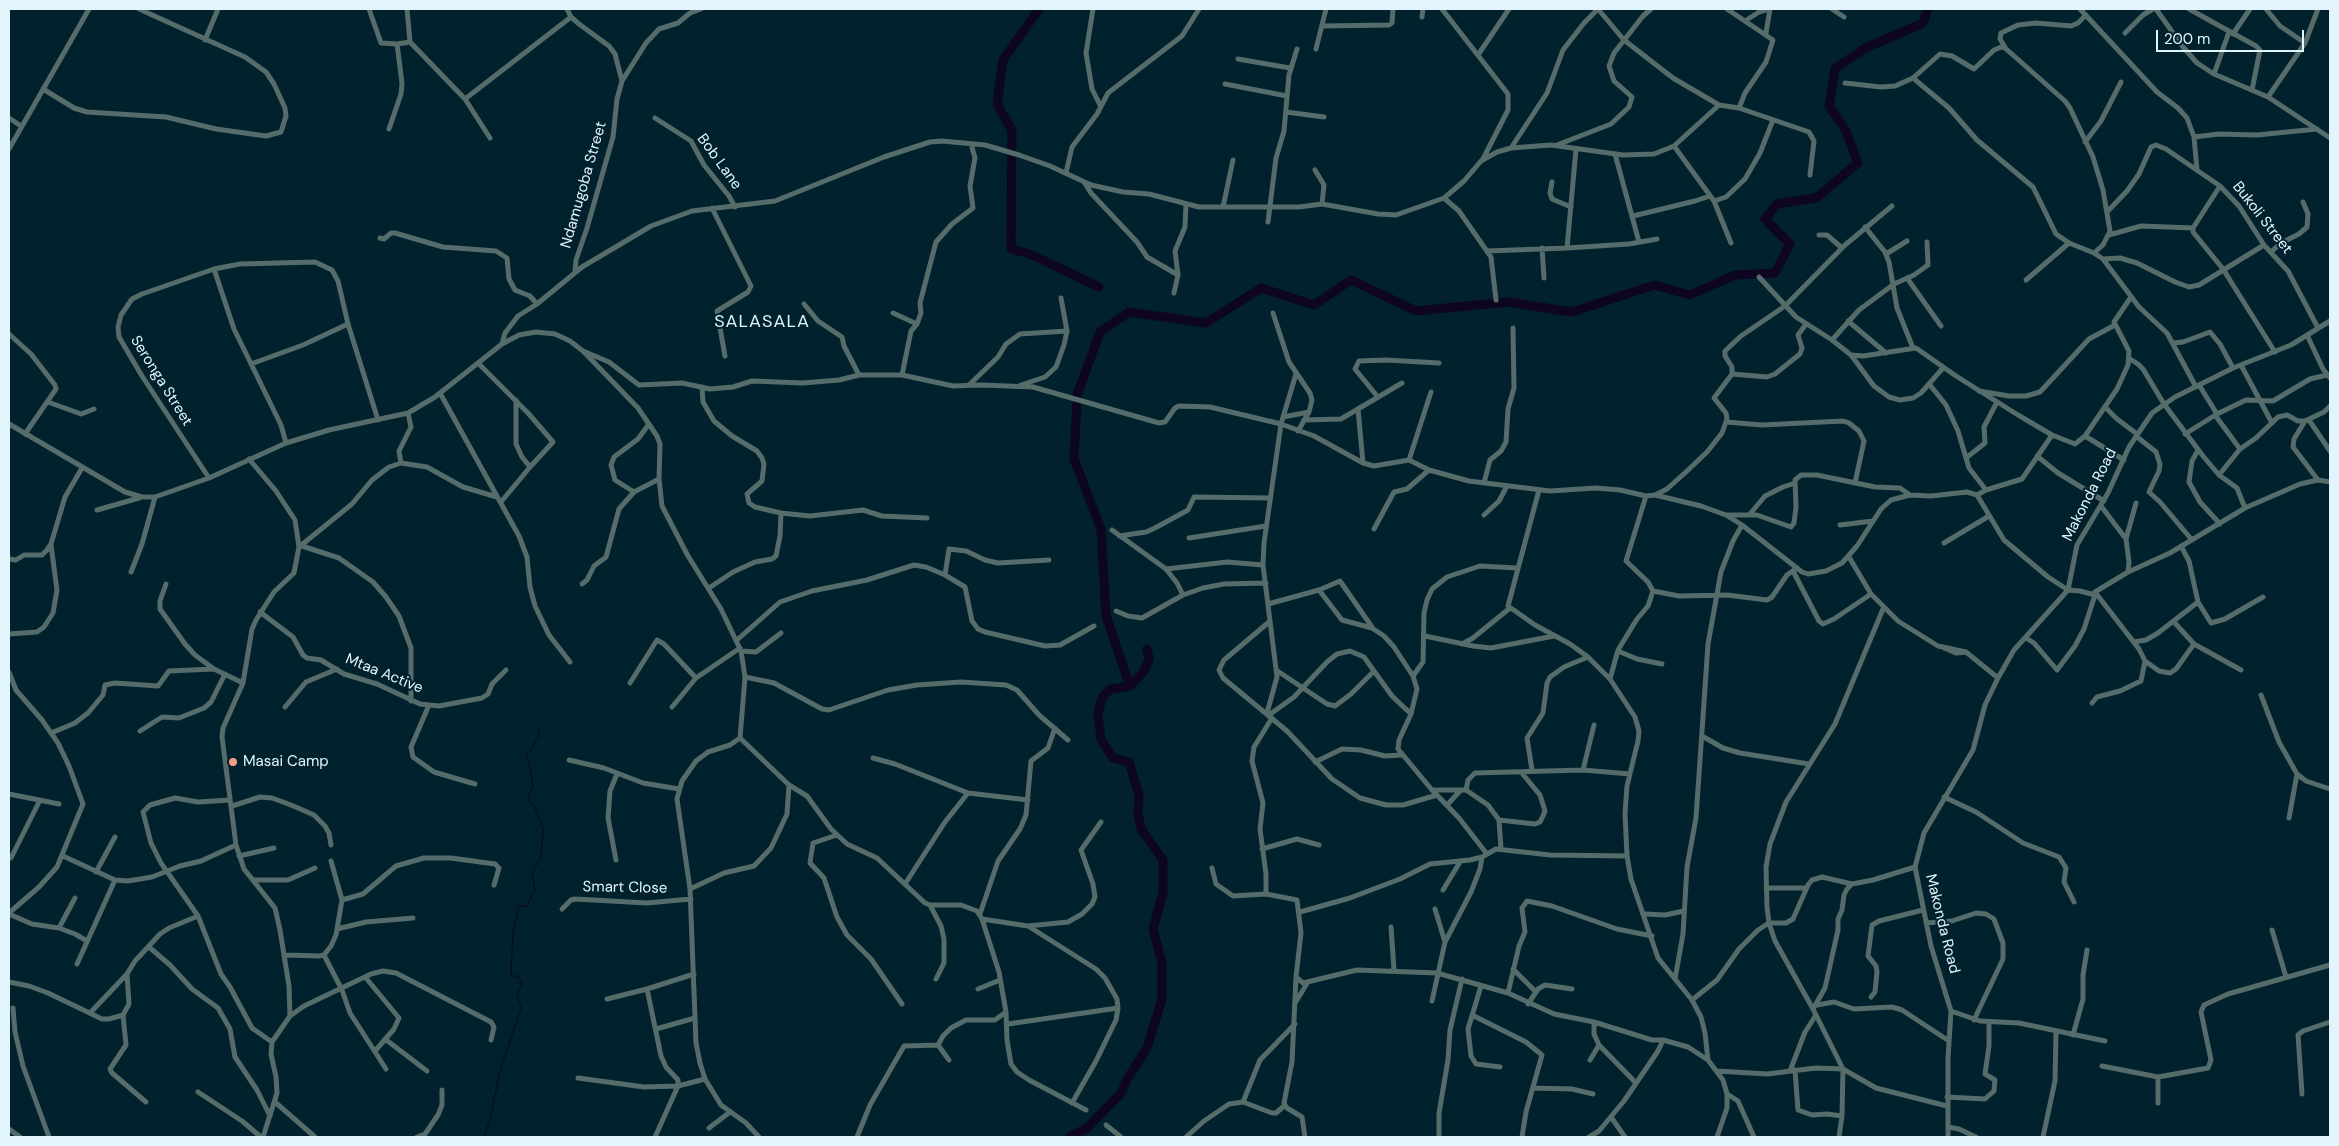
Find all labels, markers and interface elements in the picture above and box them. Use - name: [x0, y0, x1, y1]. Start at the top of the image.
- scale bar: [2159, 20, 2306, 52]
- text: 200 m: [2164, 29, 2210, 49]
- street label: Ndamugoba Street: [557, 120, 611, 250]
- street label: Bob Lane: [693, 131, 745, 193]
- street label: Bukoli Street: [2228, 178, 2296, 258]
- district label: SALASALA: [713, 311, 811, 333]
- street label: Seronga Street: [126, 333, 196, 429]
- street label: Makonda Road: [2059, 446, 2121, 544]
- street label: Mtaa Active: [342, 650, 426, 698]
- place label: Masai Camp: [243, 753, 329, 771]
- marker: Masai Camp: [227, 756, 239, 768]
- street label: Makonda Road: [1921, 872, 1963, 976]
- street label: Smart Close: [583, 878, 667, 898]

